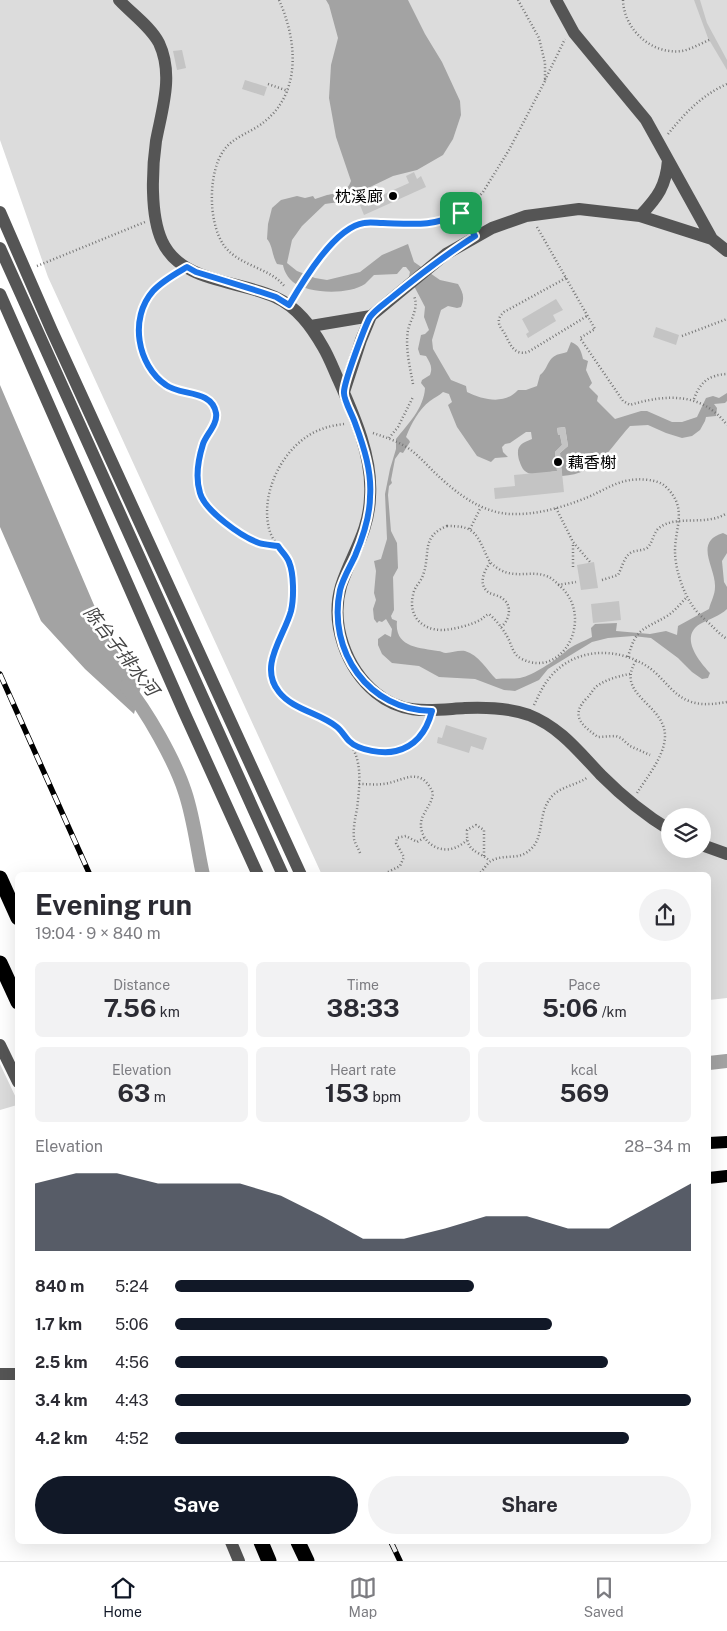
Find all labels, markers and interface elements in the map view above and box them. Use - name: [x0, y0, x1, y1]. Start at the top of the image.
- place label: 枕溪廊: [335, 187, 383, 206]
- marker: 枕溪廊: [387, 190, 399, 202]
- pin: [440, 192, 482, 234]
- icon: arrive: [447, 199, 475, 227]
- place label: 藕香榭: [568, 453, 616, 472]
- marker: 藕香榭: [552, 456, 564, 468]
- water label: 陈台子排水河: [80, 602, 165, 702]
- map controls: [661, 808, 711, 858]
- button: layers: [661, 808, 711, 858]
- text: Evening run: [35, 888, 192, 921]
- button: share: [639, 889, 691, 941]
- text: 19:04 · 9 × 840 m: [35, 924, 161, 943]
- text: Distance: [113, 977, 170, 993]
- text: Time: [347, 977, 379, 993]
- text: Pace: [568, 977, 600, 993]
- text: 7.56: [104, 993, 156, 1023]
- text: 38:33: [326, 993, 400, 1023]
- text: 5:06: [542, 993, 598, 1023]
- text: km: [156, 1004, 180, 1020]
- text: /km: [598, 1004, 627, 1020]
- text: Elevation: [112, 1062, 171, 1078]
- text: Heart rate: [330, 1062, 396, 1078]
- text: kcal: [571, 1062, 598, 1078]
- text: 63: [117, 1078, 150, 1108]
- text: 153: [325, 1078, 369, 1108]
- text: 569: [559, 1078, 609, 1108]
- text: m: [150, 1089, 166, 1105]
- text: bpm: [369, 1089, 401, 1105]
- text: Elevation: [35, 1137, 103, 1156]
- text: 28–34 m: [624, 1137, 691, 1156]
- text: 840 m: [35, 1277, 84, 1296]
- text: 5:24: [115, 1277, 149, 1296]
- text: 1.7 km: [35, 1315, 82, 1334]
- text: 5:06: [115, 1315, 149, 1334]
- text: 2.5 km: [35, 1353, 87, 1372]
- text: 4:56: [115, 1353, 149, 1372]
- text: 3.4 km: [35, 1391, 88, 1410]
- text: 4:43: [115, 1391, 149, 1410]
- text: 4.2 km: [35, 1429, 88, 1448]
- text: 4:52: [115, 1429, 148, 1448]
- button: Save: [35, 1476, 358, 1534]
- button: Share: [368, 1476, 691, 1534]
- tab: Home: [103, 1574, 142, 1620]
- tab: Map: [349, 1574, 377, 1620]
- tab: Saved: [584, 1574, 624, 1620]

